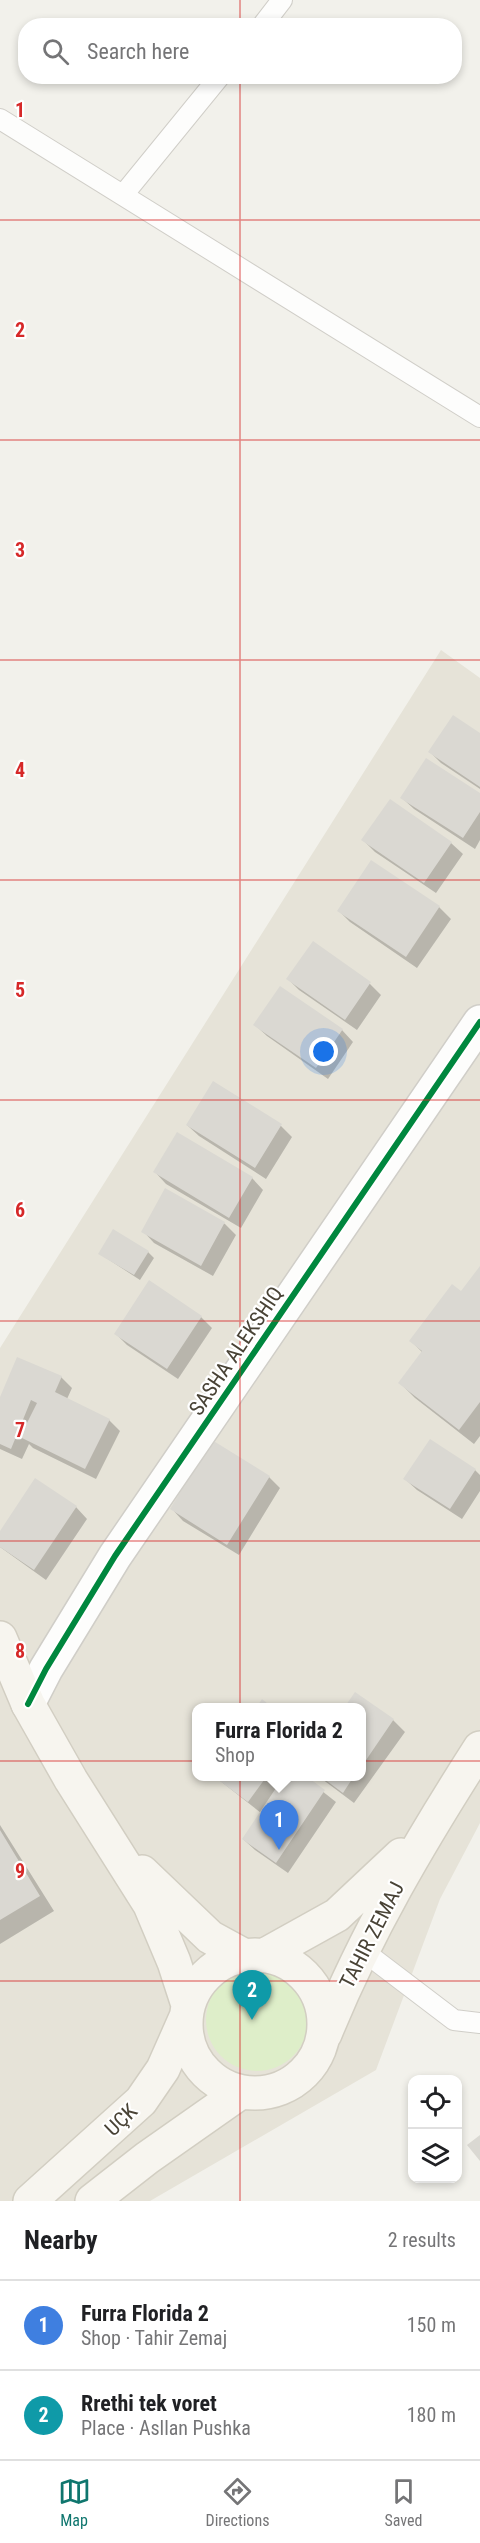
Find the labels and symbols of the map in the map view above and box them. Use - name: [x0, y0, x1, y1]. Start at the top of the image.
- text: 1: [15, 98, 25, 122]
- text: 2: [15, 318, 25, 342]
- text: 3: [15, 538, 25, 562]
- text: 4: [15, 758, 25, 782]
- text: 5: [15, 978, 25, 1002]
- your location: [309, 1037, 338, 1066]
- text: 6: [15, 1198, 25, 1222]
- street label: SASHA ALEKSHIQ: [184, 1282, 288, 1420]
- text: 7: [15, 1418, 25, 1442]
- text: 8: [15, 1639, 25, 1663]
- pin: 1: [260, 1800, 298, 1850]
- text: 9: [15, 1859, 25, 1883]
- street label: TAHIR ZEMAJ: [335, 1878, 409, 1992]
- pin: 2: [232, 1970, 272, 2020]
- street label: UÇK: [100, 2099, 142, 2141]

